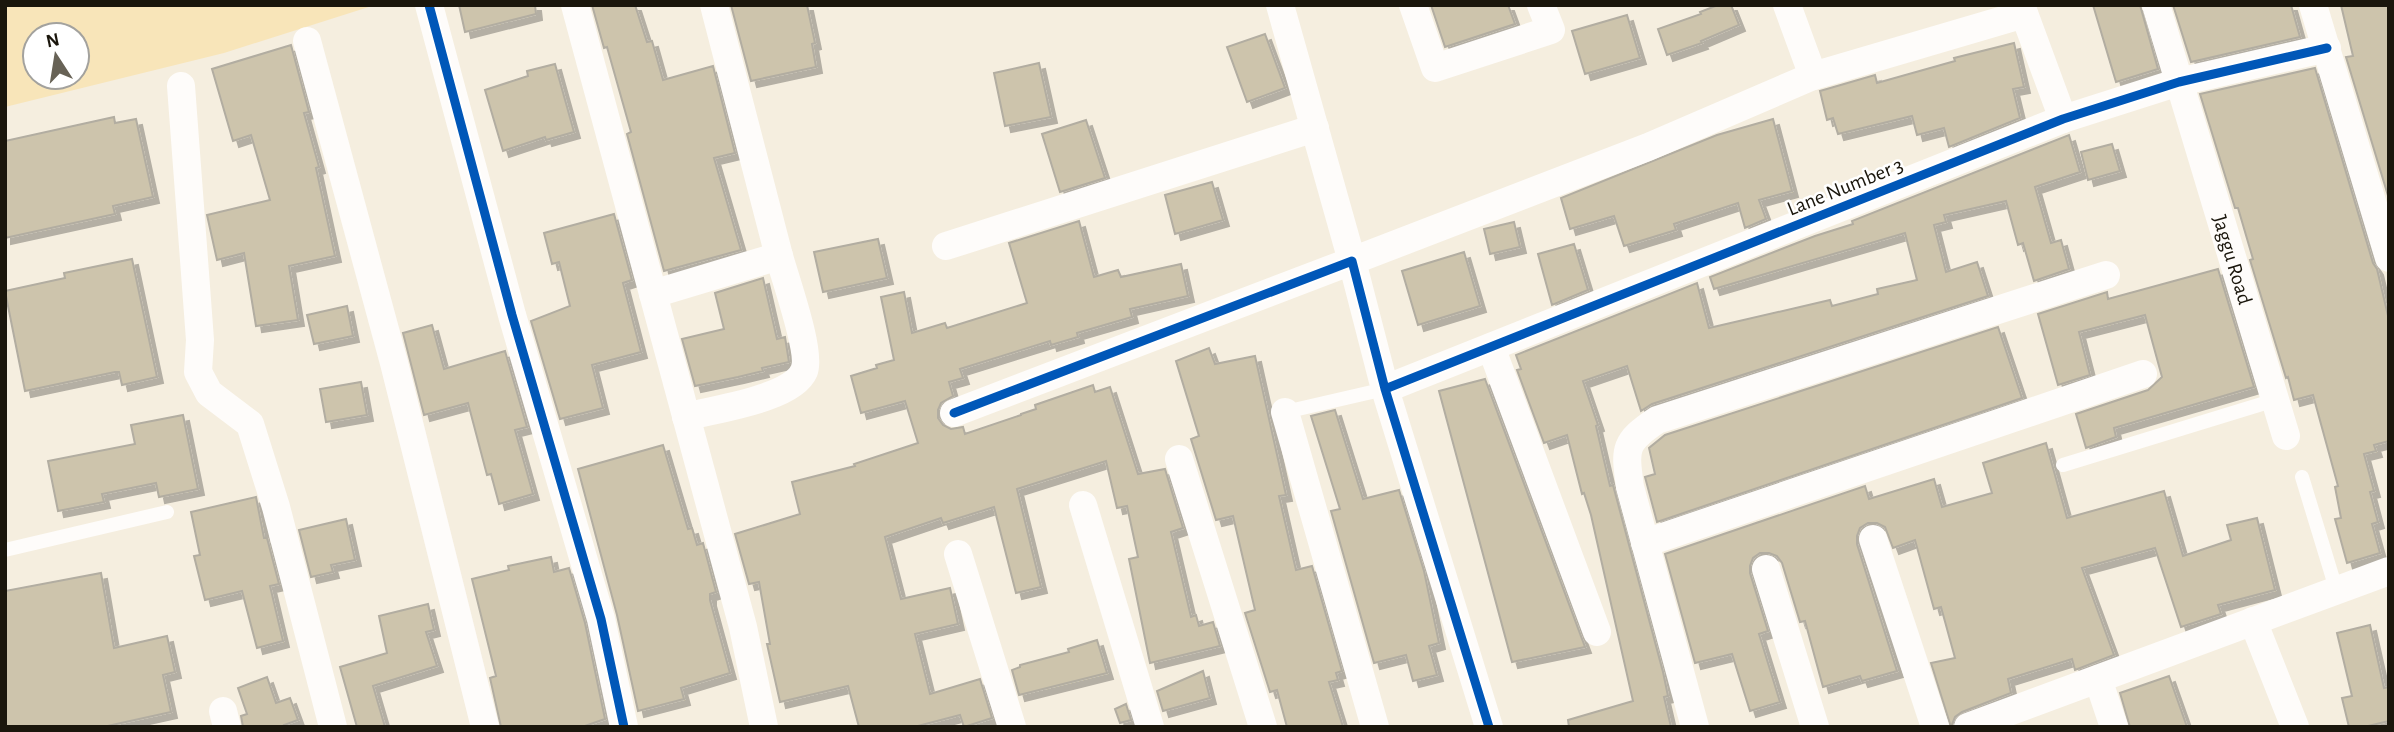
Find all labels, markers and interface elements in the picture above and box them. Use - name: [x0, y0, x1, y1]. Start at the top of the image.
- north arrow: [21, 21, 91, 91]
- text: N: [44, 30, 61, 52]
- street label: Lane Number 3: [1784, 154, 1906, 220]
- street label: Jaggu Road: [2209, 212, 2256, 307]

